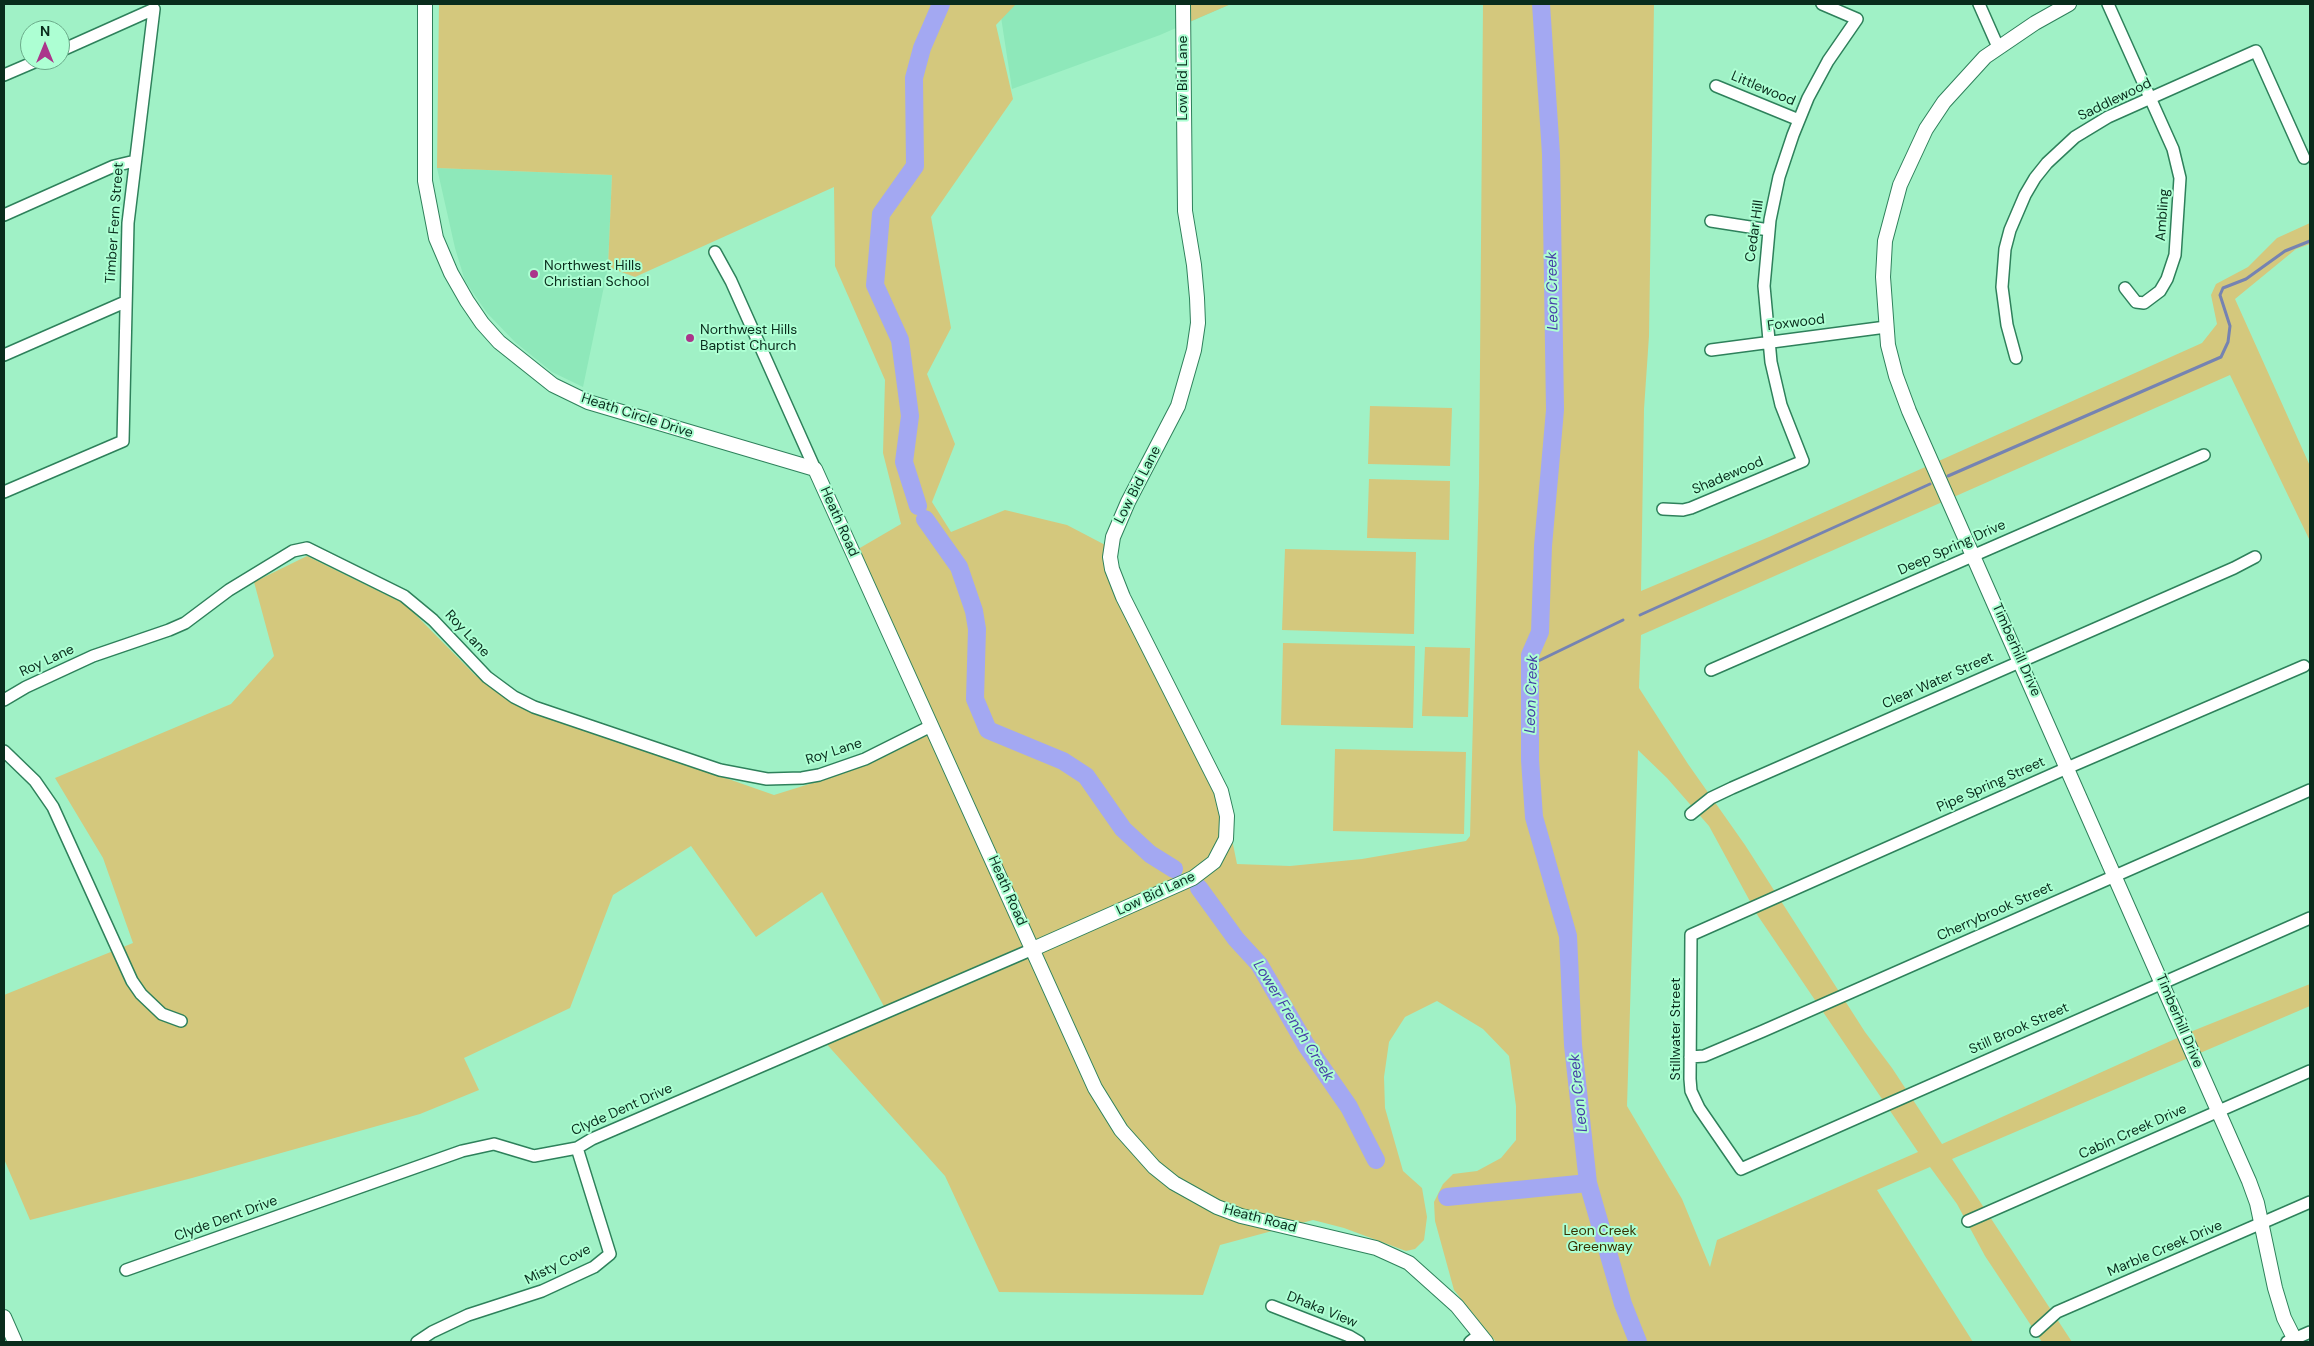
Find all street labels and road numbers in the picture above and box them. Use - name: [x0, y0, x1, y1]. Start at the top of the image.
- street label: Low Bid Lane: [1175, 36, 1191, 120]
- street label: Littlewood: [1728, 68, 1798, 110]
- street label: Saddlewood: [2075, 75, 2155, 125]
- street label: Timber Fern Street: [102, 162, 128, 284]
- street label: Ambling: [2153, 188, 2173, 242]
- street label: Cedar Hill: [1742, 199, 1768, 263]
- street label: Foxwood: [1766, 311, 1826, 335]
- street label: Heath Circle Drive: [579, 390, 695, 442]
- street label: Low Bid Lane: [1111, 443, 1165, 527]
- street label: Shadewood: [1690, 453, 1766, 499]
- street label: Heath Road: [816, 484, 862, 560]
- street label: Deep Spring Drive: [1896, 517, 2008, 579]
- street label: Timberhill Drive: [1988, 601, 2044, 699]
- street label: Roy Lane: [441, 607, 493, 661]
- street label: Roy Lane: [17, 641, 77, 681]
- street label: Clear Water Street: [1880, 649, 1996, 713]
- street label: Roy Lane: [804, 735, 864, 769]
- street label: Pipe Spring Street: [1934, 754, 2048, 816]
- street label: Heath Road: [984, 853, 1030, 929]
- street label: Low Bid Lane: [1114, 868, 1198, 920]
- street label: Cherrybrook Street: [1935, 879, 2055, 945]
- street label: Timberhill Drive: [2152, 972, 2206, 1070]
- street label: Stillwater Street: [1668, 978, 1684, 1080]
- street label: Still Brook Street: [1967, 999, 2071, 1059]
- street label: Clyde Dent Drive: [569, 1080, 675, 1140]
- street label: Cabin Creek Drive: [2076, 1101, 2190, 1163]
- street label: Clyde Dent Drive: [172, 1193, 280, 1245]
- street label: Heath Road: [1222, 1201, 1298, 1237]
- street label: Marble Creek Drive: [2105, 1217, 2225, 1281]
- street label: Misty Cove: [522, 1241, 594, 1289]
- street label: Dhaka View: [1284, 1288, 1360, 1332]

